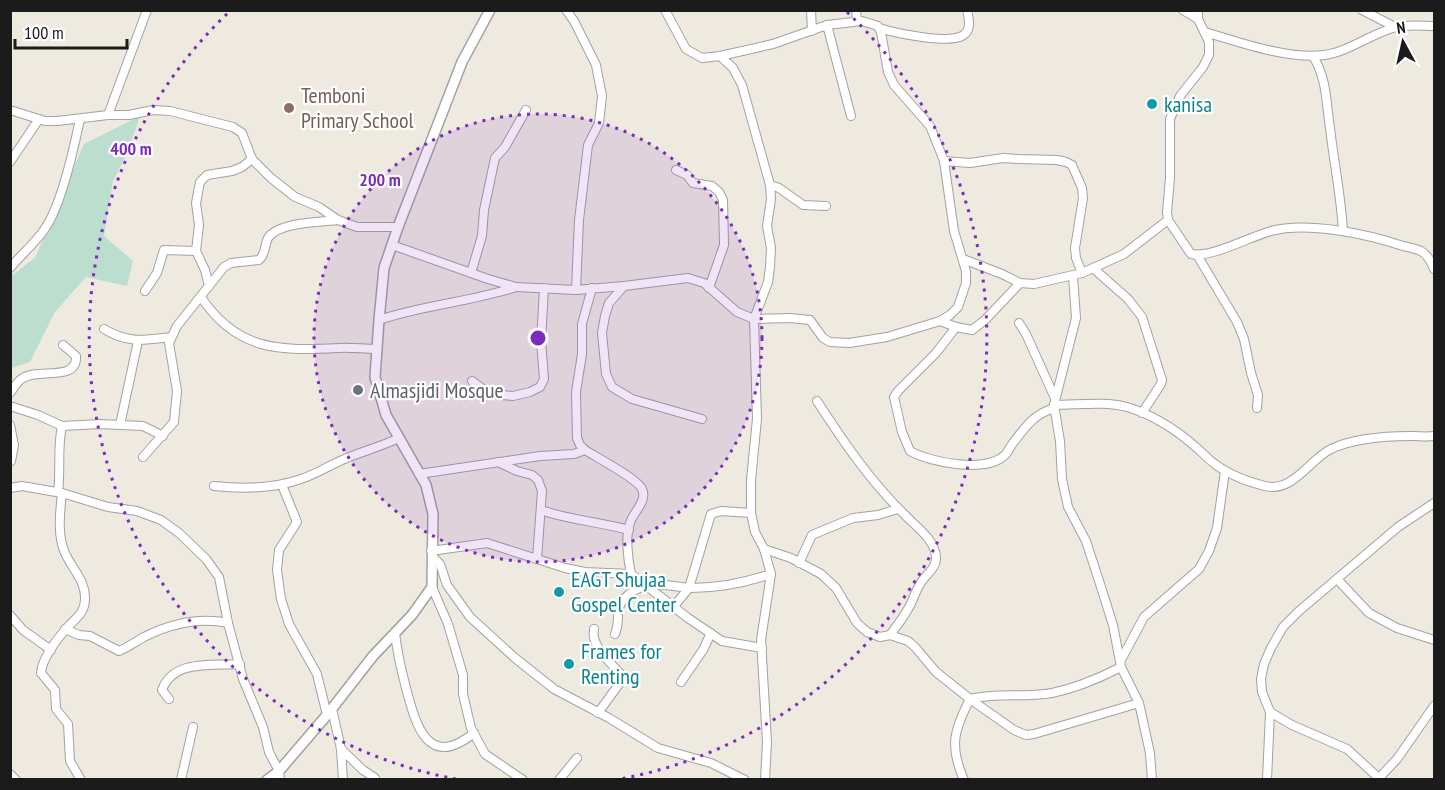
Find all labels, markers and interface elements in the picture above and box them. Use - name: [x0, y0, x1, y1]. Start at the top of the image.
- scale bar: [15, 12, 128, 50]
- north arrow: [1373, 12, 1433, 72]
- text: N: [1395, 17, 1407, 38]
- text: 100 m: [24, 21, 64, 44]
- place label: Temboni Primary School: [301, 81, 415, 134]
- place label: kanisa: [1164, 90, 1212, 118]
- marker: kanisa: [1145, 97, 1159, 111]
- marker: Temboni Primary School: [282, 101, 296, 115]
- text: 400 m: [110, 137, 152, 160]
- text: 200 m: [359, 168, 401, 191]
- centre of rings: [528, 328, 548, 348]
- place label: Almasjidi Mosque: [370, 376, 504, 404]
- marker: Almasjidi Mosque: [351, 383, 365, 397]
- place label: EAGT Shujaa Gospel Center: [571, 565, 676, 618]
- marker: EAGT Shujaa Gospel Center: [552, 585, 566, 599]
- place label: Frames for Renting: [581, 637, 661, 690]
- marker: Frames for Renting: [562, 657, 576, 671]

